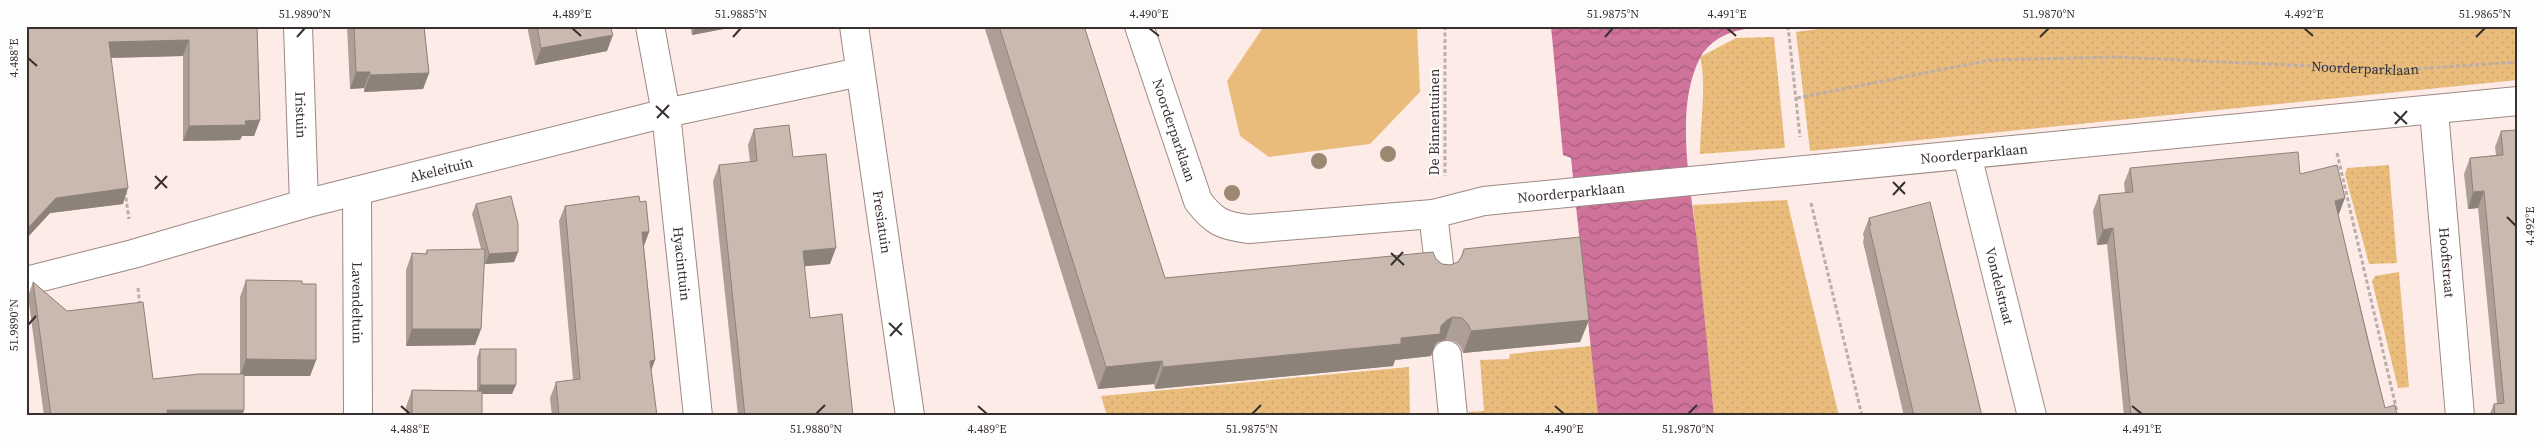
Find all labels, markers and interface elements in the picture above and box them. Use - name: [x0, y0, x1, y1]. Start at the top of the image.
- text: 51.9890°N: [279, 6, 331, 22]
- text: 4.489°E: [553, 6, 591, 22]
- text: 51.9885°N: [715, 6, 767, 22]
- text: 4.490°E: [1130, 6, 1168, 22]
- text: 51.9875°N: [1587, 6, 1639, 22]
- text: 4.491°E: [1708, 6, 1746, 22]
- text: 51.9870°N: [2023, 6, 2075, 22]
- text: 4.492°E: [2285, 6, 2323, 22]
- text: 51.9865°N: [2459, 6, 2511, 22]
- text: 4.488°E: [6, 39, 22, 77]
- street label: Noorderparklaan: [2311, 56, 2420, 80]
- street label: De Binnentuinen: [1424, 68, 1444, 175]
- street label: Noorderparklaan: [1147, 76, 1201, 185]
- street label: Iristuin: [290, 91, 312, 139]
- street label: Noorderparklaan: [1920, 138, 2029, 169]
- street label: Akeleituin: [407, 152, 475, 187]
- street label: Noorderparklaan: [1516, 177, 1626, 208]
- street label: Fresiatuin: [868, 189, 897, 255]
- text: 4.492°E: [2522, 207, 2538, 245]
- street label: Hyacinttuin: [668, 226, 696, 302]
- street label: Hooftstraat: [2434, 227, 2460, 299]
- street label: Vondelstraat: [1980, 245, 2019, 327]
- street label: Lavendeltuin: [347, 262, 368, 345]
- text: 51.9890°N: [6, 299, 22, 351]
- text: 4.488°E: [391, 421, 429, 437]
- text: 51.9880°N: [790, 421, 842, 437]
- text: 4.489°E: [968, 421, 1006, 437]
- text: 51.9875°N: [1226, 421, 1278, 437]
- text: 4.490°E: [1545, 421, 1583, 437]
- text: 51.9870°N: [1662, 421, 1714, 437]
- text: 4.491°E: [2123, 421, 2161, 437]

